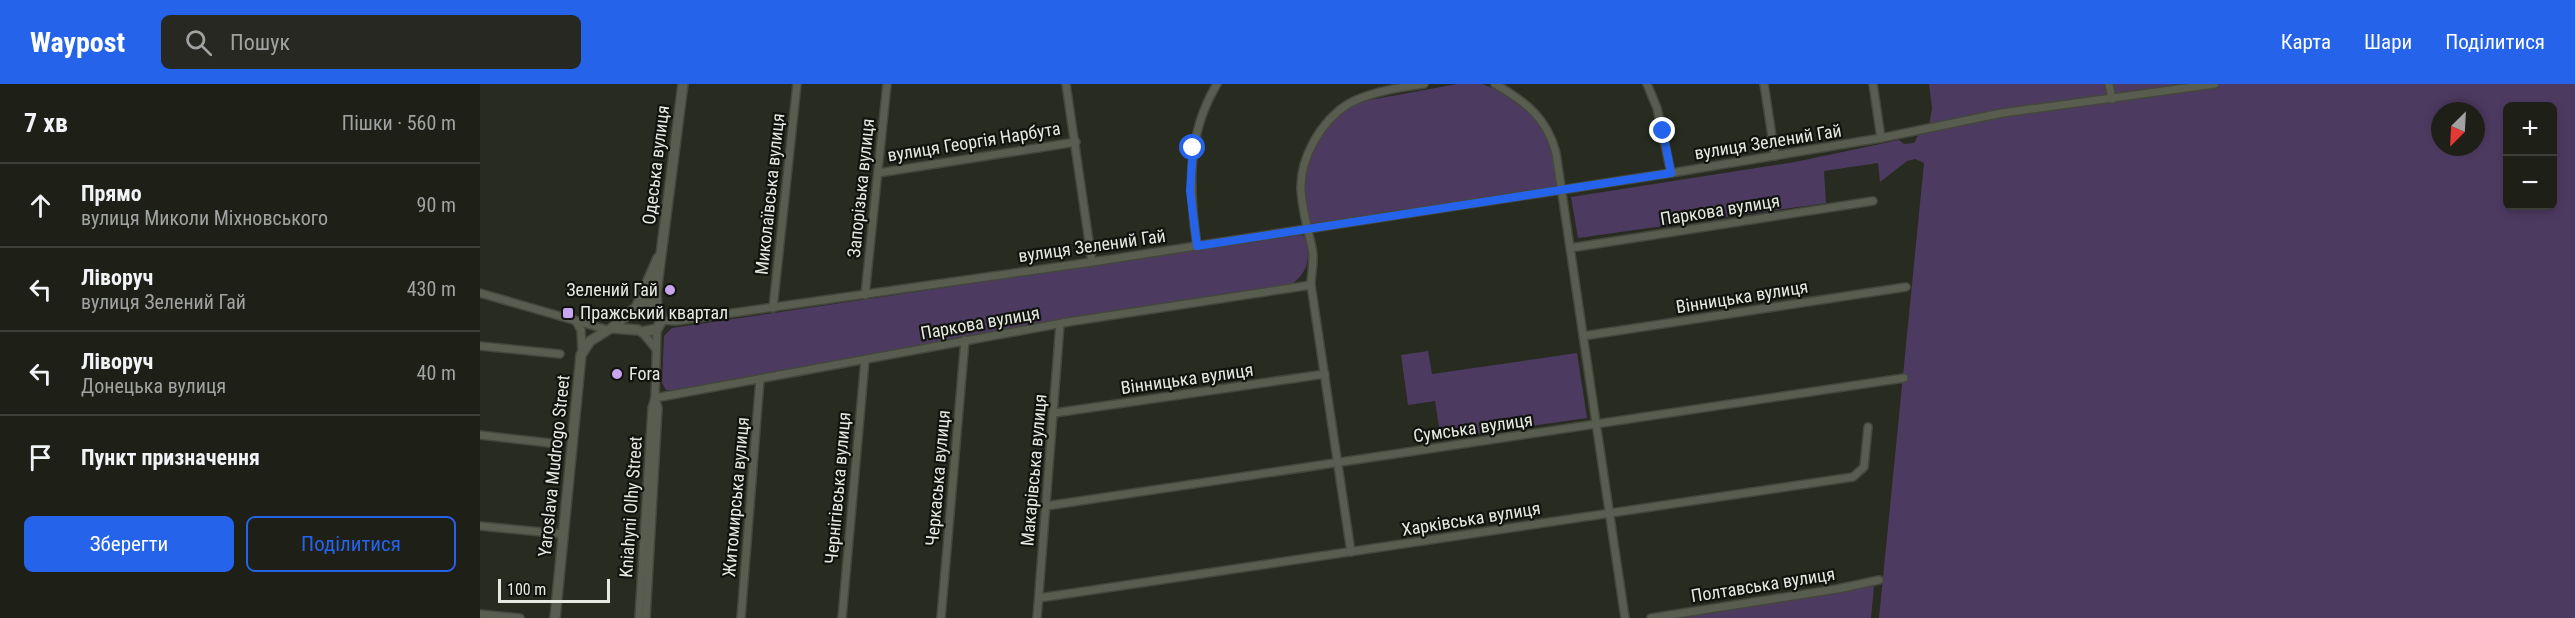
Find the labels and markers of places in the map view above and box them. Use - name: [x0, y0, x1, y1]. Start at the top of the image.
- place label: Зелений Гай: [566, 279, 658, 300]
- marker: Зелений Гай: [663, 283, 677, 297]
- place label: Пражський квартал: [580, 302, 728, 323]
- marker: Пражський квартал: [561, 306, 575, 320]
- place label: Fora: [629, 363, 660, 384]
- marker: Fora: [610, 367, 624, 381]

